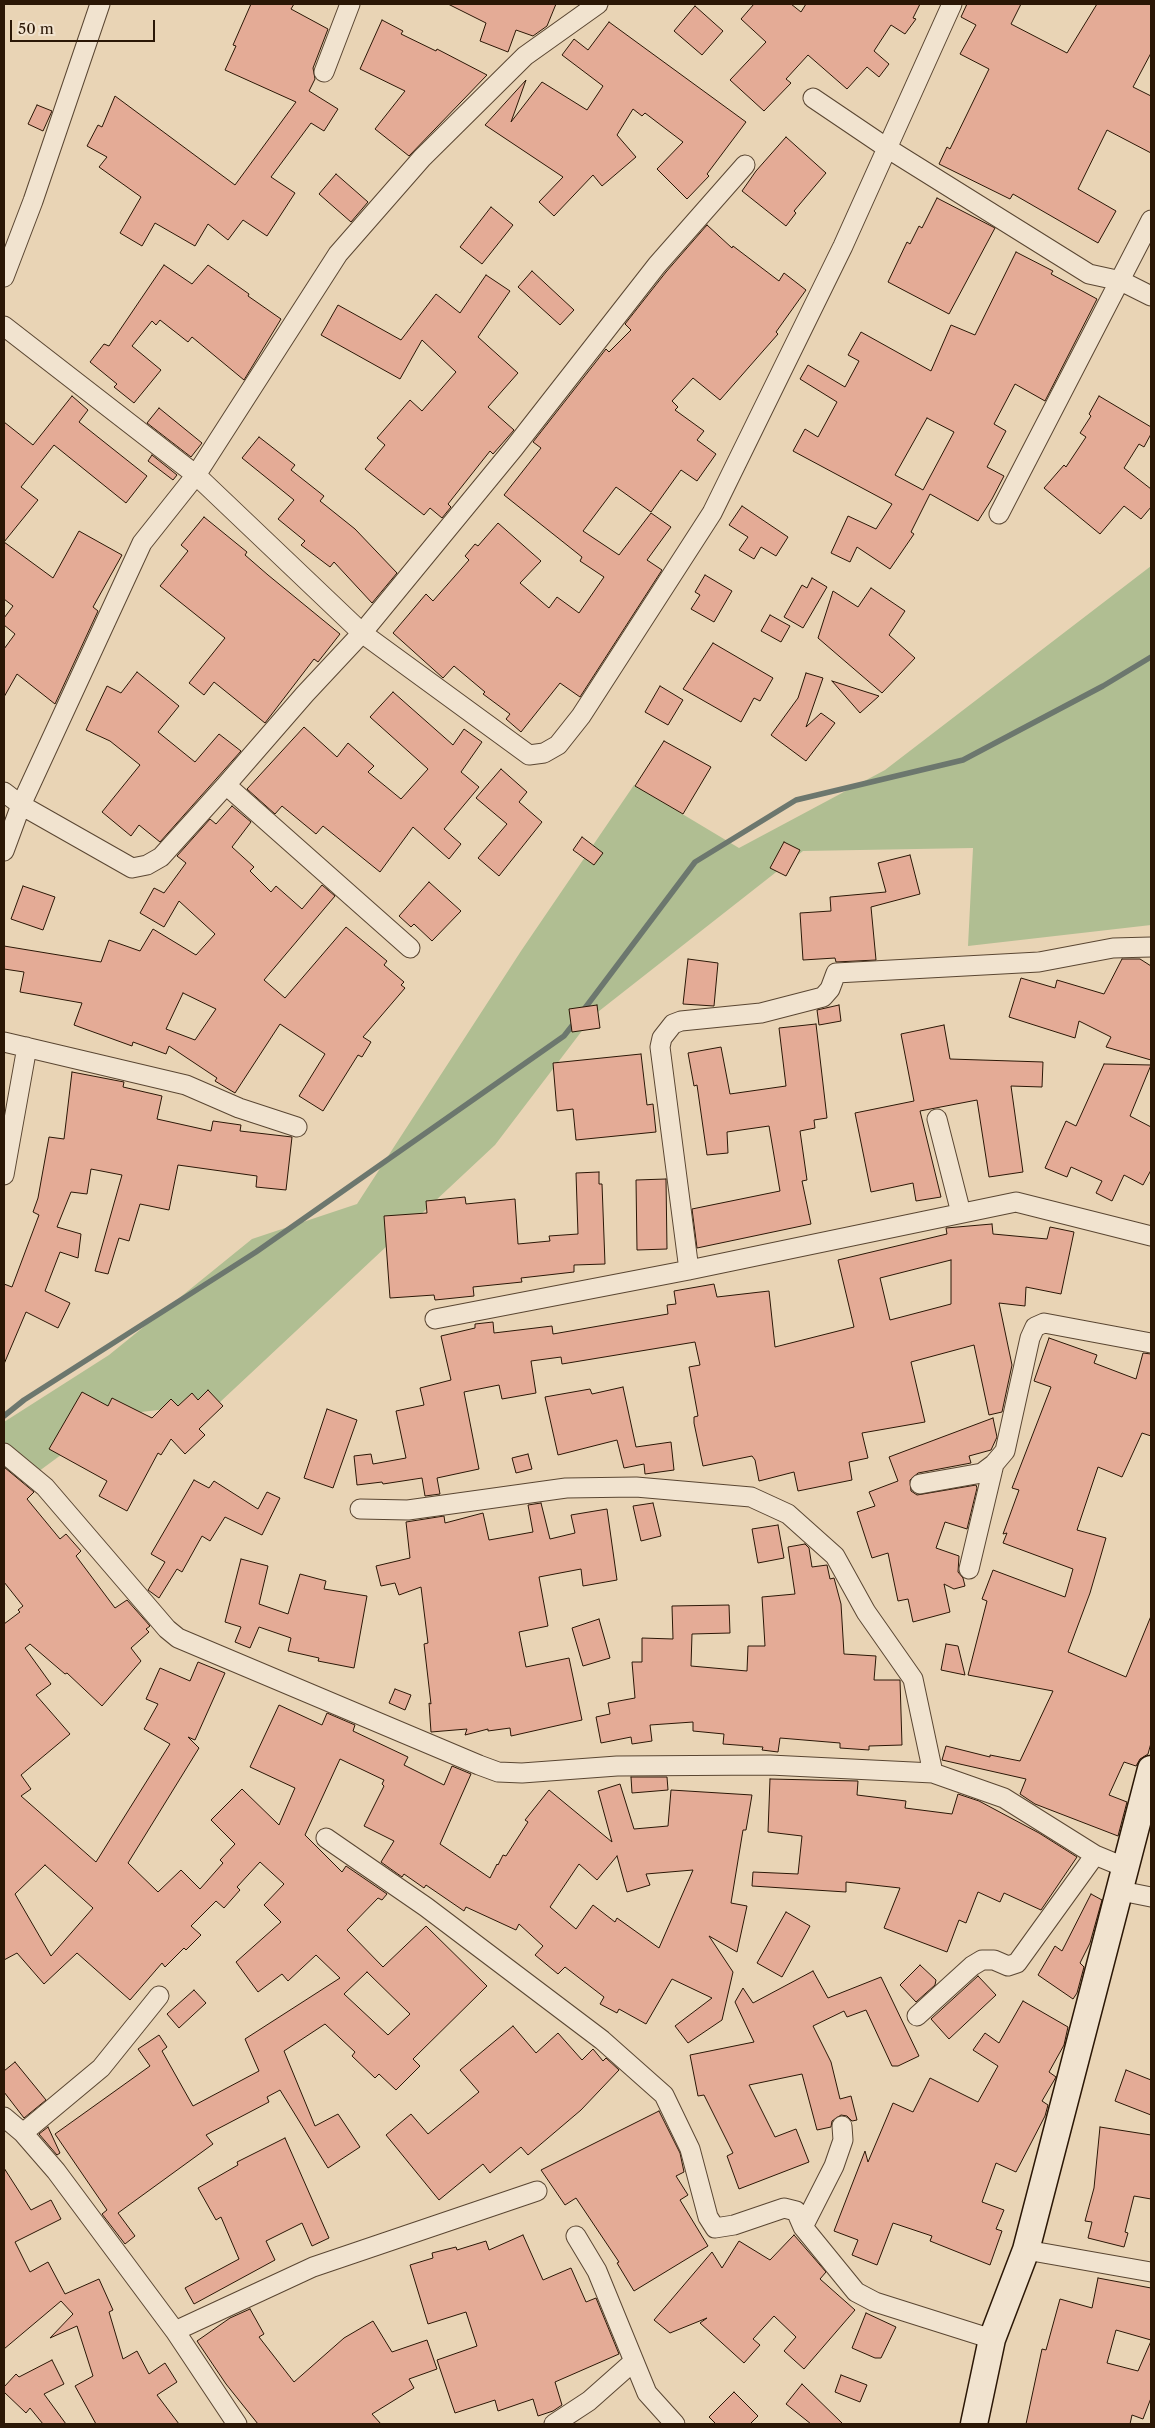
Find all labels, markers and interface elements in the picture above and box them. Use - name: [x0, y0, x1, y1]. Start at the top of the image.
- scale bar: [12, 10, 158, 42]
- text: 50 m: [18, 19, 54, 38]

